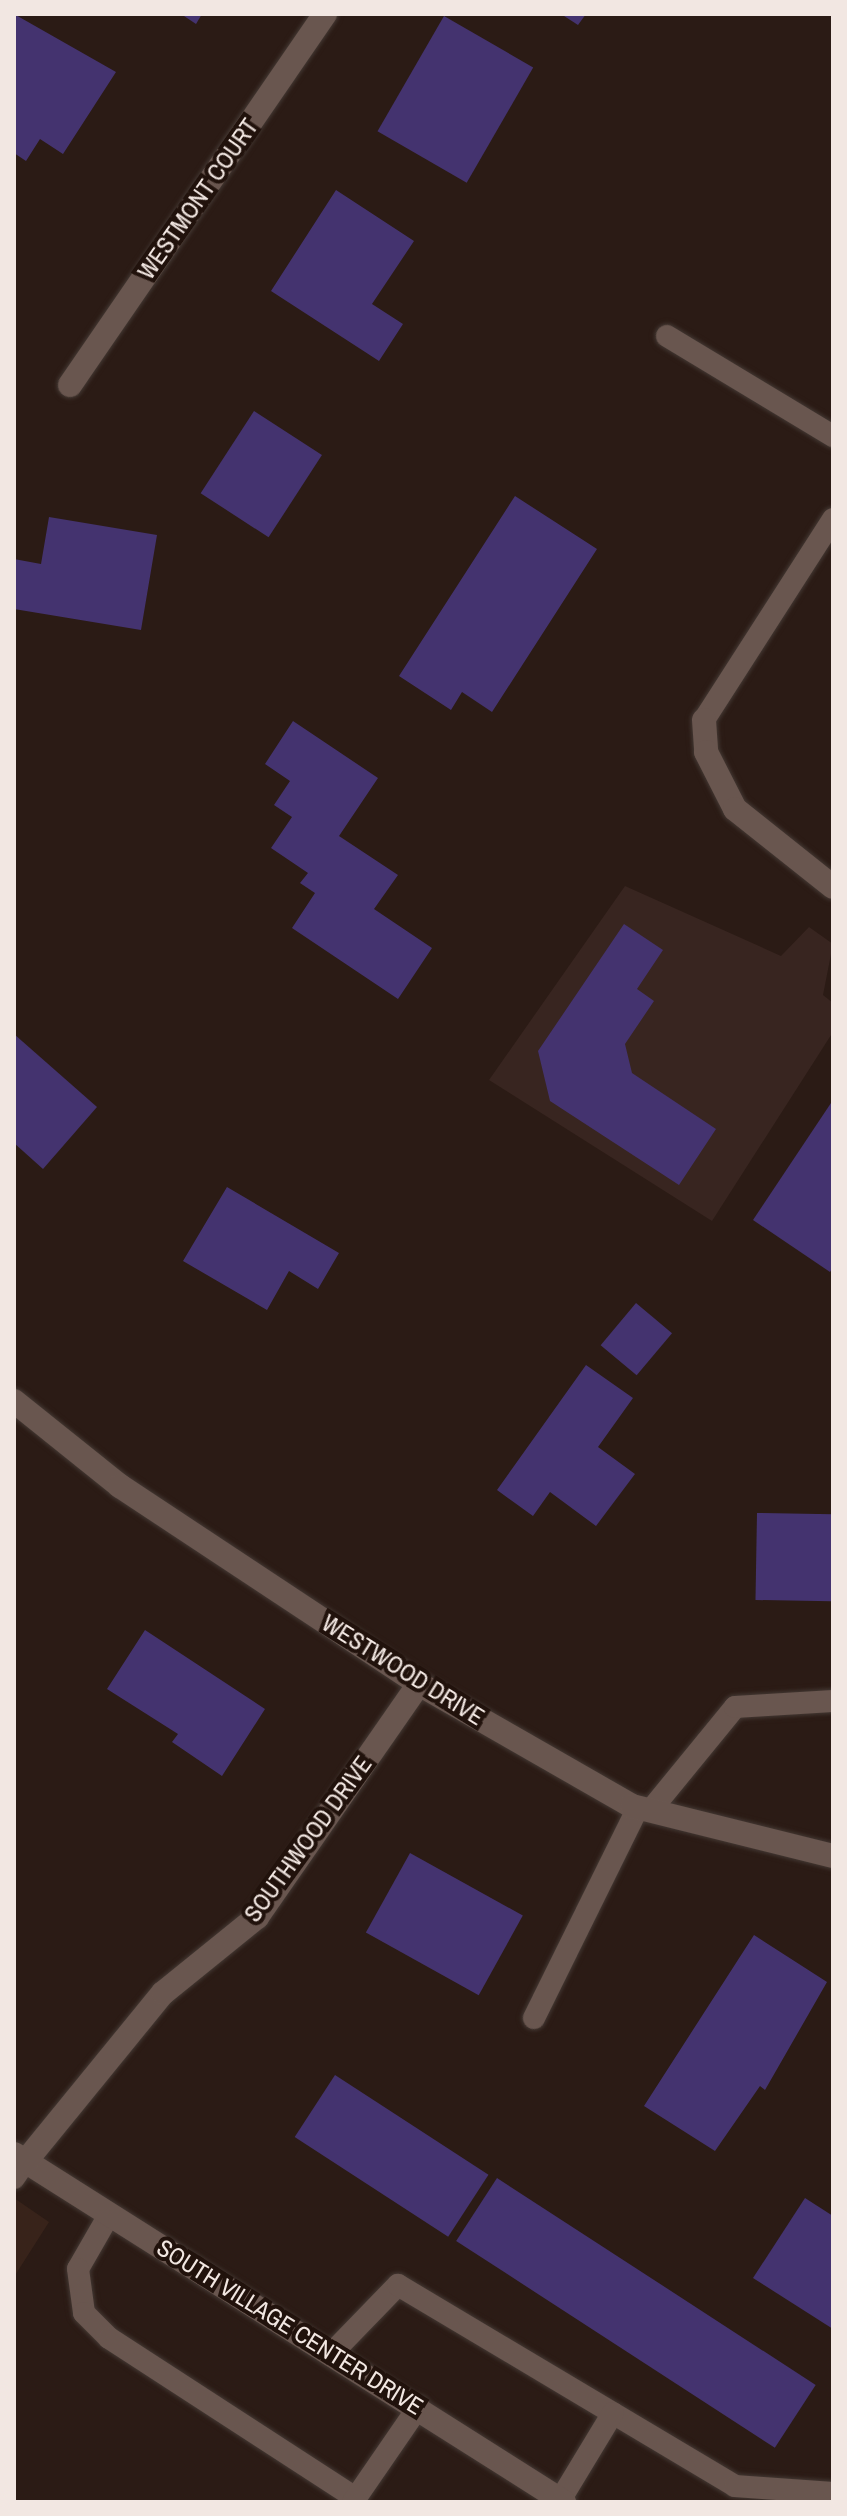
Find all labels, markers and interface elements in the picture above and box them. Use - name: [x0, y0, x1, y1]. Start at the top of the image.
- street label: WESTMONT COURT: [132, 113, 264, 285]
- street label: WESTWOOD DRIVE: [317, 1609, 489, 1731]
- street label: SOUTHWOOD DRIVE: [238, 1750, 378, 1928]
- street label: SOUTH VILLAGE CENTER DRIVE: [152, 2233, 428, 2421]

